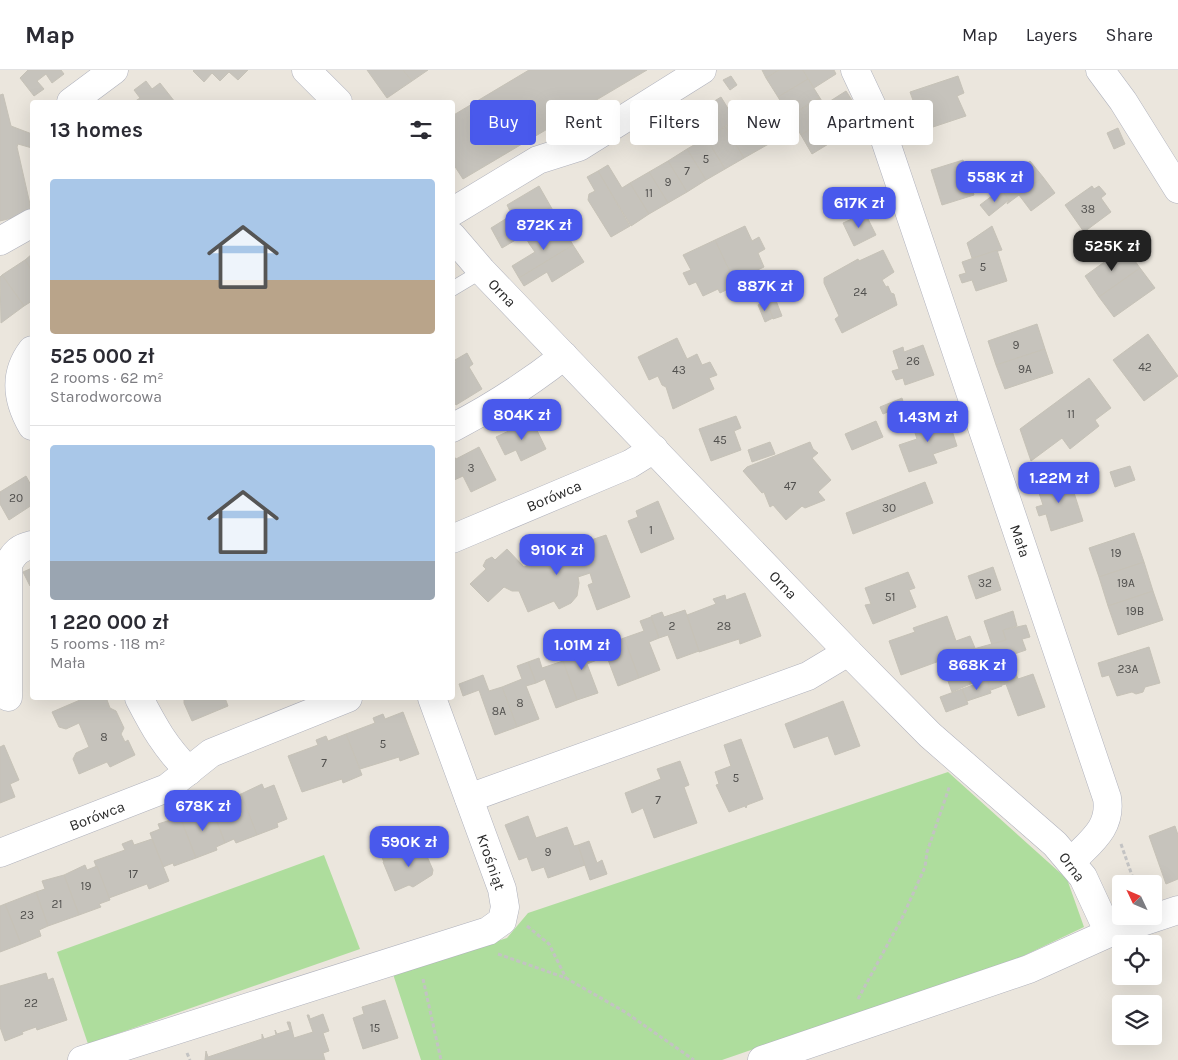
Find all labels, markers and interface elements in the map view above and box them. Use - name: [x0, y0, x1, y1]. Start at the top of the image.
- text: Map: [25, 21, 75, 49]
- text: Map: [962, 24, 998, 46]
- text: Layers: [1026, 24, 1078, 46]
- text: Share: [1106, 24, 1153, 46]
- chip: Buy: [470, 100, 536, 145]
- chip: Rent: [546, 100, 620, 145]
- chip: Filters: [630, 100, 718, 145]
- chip: New: [728, 100, 799, 145]
- chip: Apartment: [809, 100, 933, 145]
- icon: filters: [407, 116, 435, 144]
- text: 13 homes: [50, 118, 143, 142]
- house number: 5: [703, 152, 710, 166]
- pin: 558K zł: [949, 160, 1041, 203]
- house number: 7: [684, 164, 690, 178]
- text: 558K zł: [967, 167, 1023, 186]
- house number: 9: [665, 175, 672, 189]
- house number: 11: [645, 186, 653, 200]
- pin: 617K zł: [813, 186, 905, 229]
- text: 617K zł: [834, 193, 884, 212]
- house number: 38: [1081, 202, 1095, 216]
- pin: 872K zł: [498, 208, 590, 251]
- icon: home: [198, 212, 288, 302]
- text: 872K zł: [516, 215, 572, 234]
- pin: 525K zł: [1066, 230, 1158, 272]
- text: 525K zł: [1084, 236, 1140, 255]
- house number: 5: [980, 260, 987, 274]
- pin: 887K zł: [719, 270, 811, 312]
- street label: Orna: [484, 275, 520, 311]
- text: 887K zł: [737, 276, 793, 295]
- house number: 24: [853, 285, 867, 299]
- house number: 9: [1013, 338, 1020, 352]
- text: 525 000 zł: [50, 344, 154, 368]
- house number: 26: [906, 354, 920, 368]
- house number: 42: [1138, 360, 1152, 374]
- house number: 9A: [1018, 362, 1032, 376]
- house number: 43: [672, 363, 686, 377]
- text: 2 rooms · 62 m²: [50, 368, 164, 387]
- text: Starodworcowa: [50, 387, 162, 406]
- pin: 804K zł: [476, 398, 568, 441]
- pin: 1.43M zł: [876, 400, 980, 443]
- text: 804K zł: [493, 405, 551, 424]
- text: 1.43M zł: [898, 407, 958, 426]
- house number: 11: [1067, 407, 1075, 421]
- house number: 45: [713, 433, 727, 447]
- house number: 3: [467, 461, 475, 475]
- pin: 1.22M zł: [1007, 462, 1111, 504]
- text: 1.22M zł: [1029, 468, 1089, 487]
- street label: Borówca: [524, 476, 584, 516]
- icon: home: [198, 477, 288, 567]
- house number: 47: [784, 479, 797, 493]
- house number: 20: [9, 491, 23, 505]
- house number: 30: [882, 501, 896, 515]
- street label: Mała: [1006, 522, 1034, 560]
- house number: 1: [649, 523, 653, 537]
- pin: 910K zł: [511, 534, 603, 576]
- text: 910K zł: [531, 540, 583, 559]
- house number: 19: [1111, 546, 1121, 560]
- street label: Orna: [765, 567, 801, 603]
- house number: 32: [978, 576, 992, 590]
- house number: 19A: [1117, 576, 1135, 590]
- house number: 51: [885, 590, 895, 604]
- house number: 19B: [1126, 604, 1144, 618]
- text: 1 220 000 zł: [50, 610, 169, 634]
- house number: 2: [669, 619, 676, 633]
- house number: 28: [717, 619, 731, 633]
- pin: 1.01M zł: [530, 628, 634, 671]
- text: 5 rooms · 118 m²: [50, 634, 166, 653]
- text: 1.01M zł: [554, 635, 610, 654]
- pin: 868K zł: [931, 648, 1023, 691]
- text: Mała: [50, 653, 86, 672]
- text: 868K zł: [948, 655, 1006, 674]
- house number: 23A: [1118, 662, 1139, 676]
- house number: 8: [516, 696, 524, 710]
- house number: 8A: [492, 704, 506, 718]
- house number: 8: [100, 730, 108, 744]
- house number: 5: [380, 737, 387, 751]
- house number: 7: [321, 756, 327, 770]
- house number: 5: [733, 771, 740, 785]
- pin: 678K zł: [157, 790, 249, 832]
- house number: 7: [655, 793, 661, 807]
- text: 678K zł: [175, 796, 231, 815]
- street label: Borówca: [67, 797, 127, 835]
- pin: 590K zł: [363, 826, 455, 868]
- text: 590K zł: [381, 832, 437, 851]
- street label: Krośniąt: [473, 832, 509, 893]
- house number: 9: [545, 845, 552, 859]
- street label: Orna: [1055, 849, 1089, 885]
- house number: 17: [128, 867, 138, 881]
- north arrow: [1112, 875, 1162, 925]
- map controls: [1112, 875, 1162, 1045]
- house number: 19: [81, 879, 91, 893]
- house number: 21: [52, 897, 62, 911]
- house number: 23: [20, 908, 34, 922]
- button: locate: [1112, 935, 1162, 985]
- button: layers: [1112, 995, 1162, 1045]
- house number: 22: [24, 996, 38, 1010]
- house number: 15: [370, 1021, 381, 1035]

